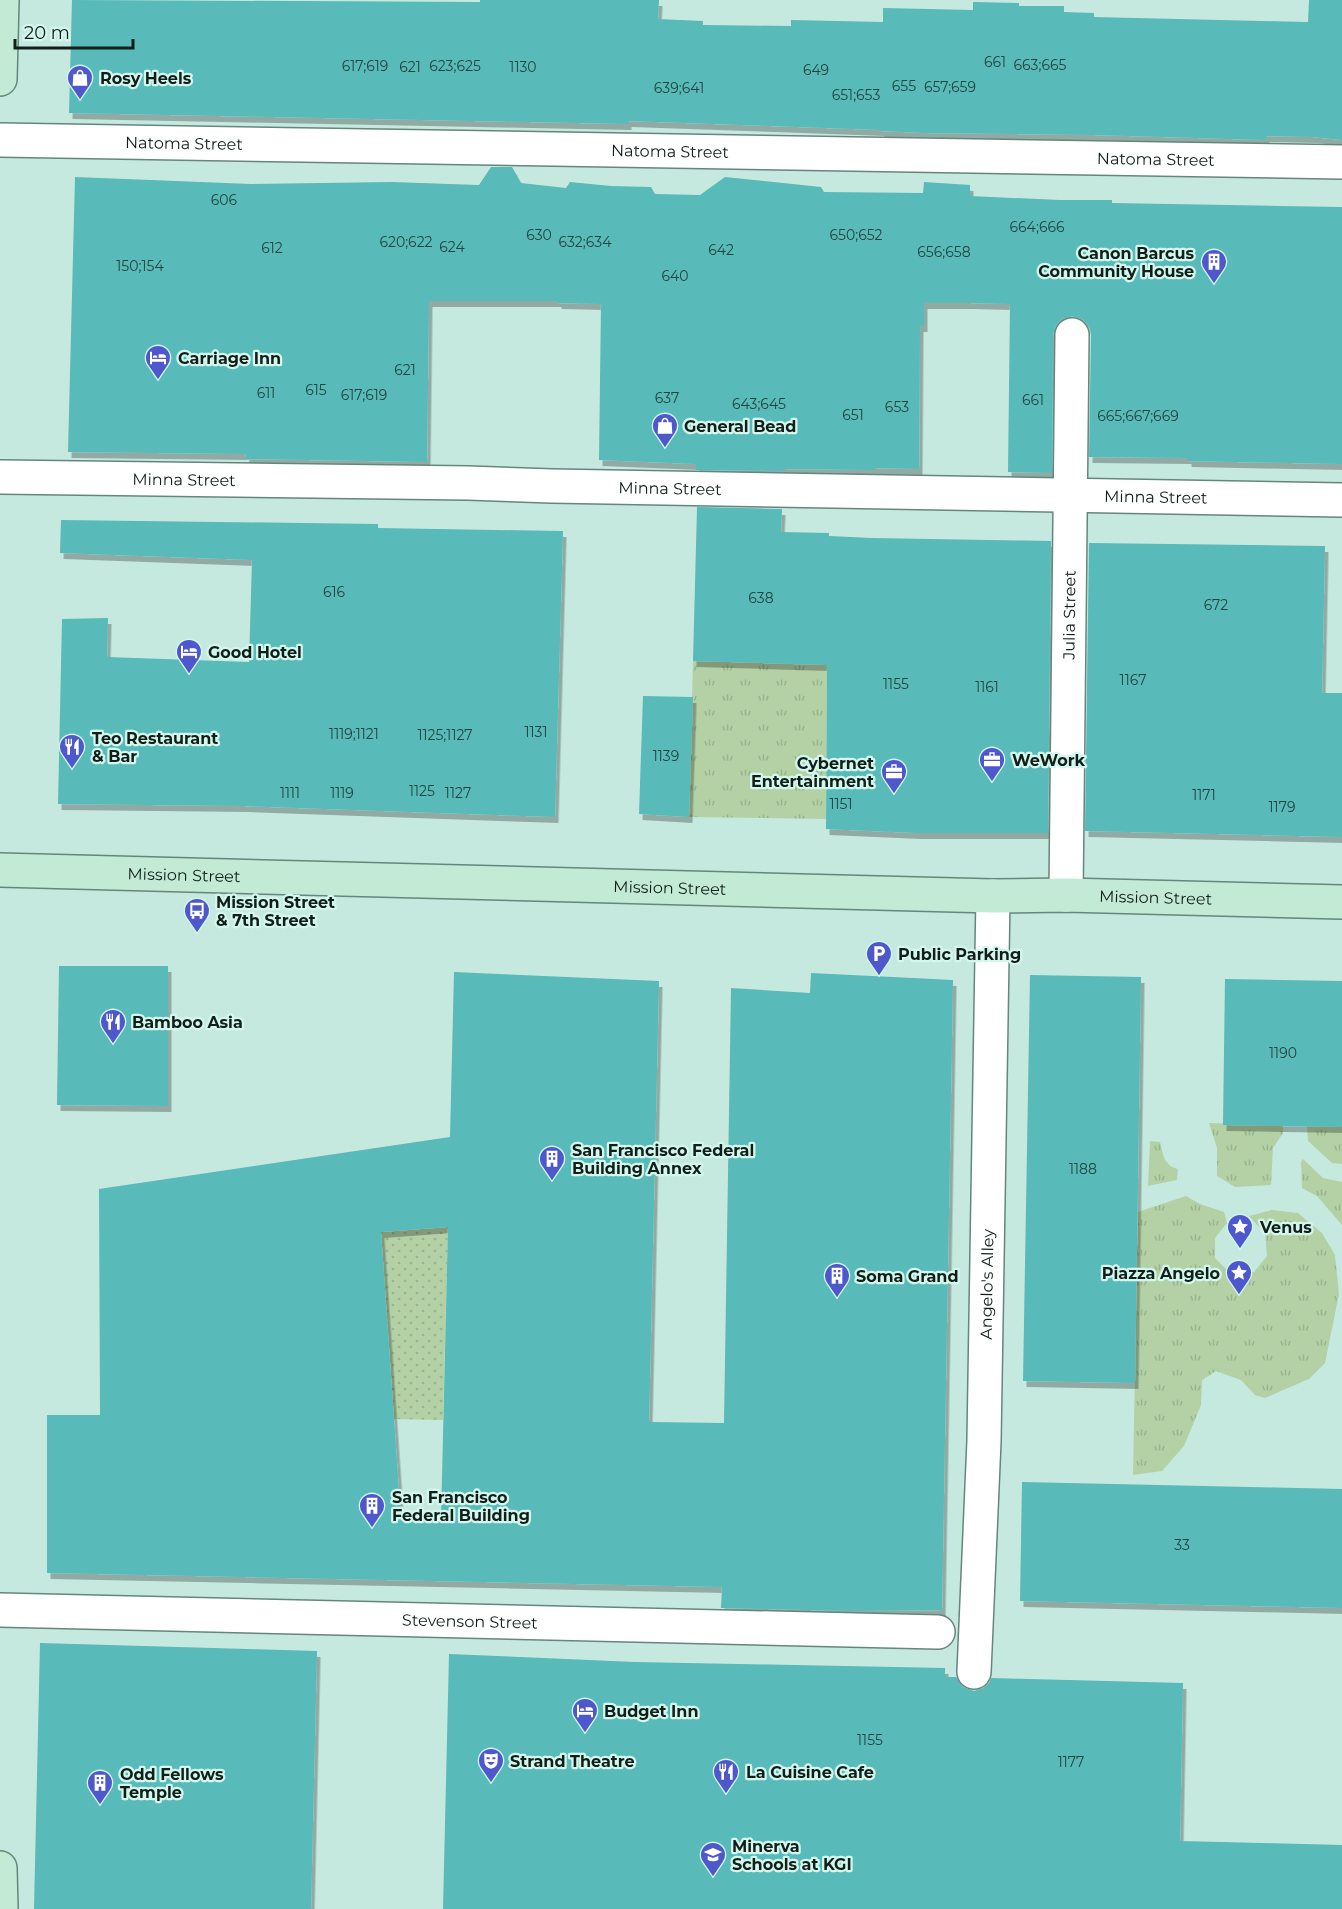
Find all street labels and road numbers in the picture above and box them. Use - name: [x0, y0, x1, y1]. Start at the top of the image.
- street label: Natoma Street: [125, 133, 244, 153]
- street label: Natoma Street: [611, 141, 729, 161]
- street label: Natoma Street: [1097, 148, 1215, 169]
- street label: Minna Street: [132, 469, 236, 490]
- street label: Minna Street: [618, 478, 722, 499]
- street label: Minna Street: [1104, 486, 1208, 507]
- street label: Julia Street: [1059, 570, 1079, 661]
- street label: Mission Street: [127, 864, 241, 886]
- street label: Mission Street: [613, 877, 727, 899]
- street label: Mission Street: [1099, 886, 1213, 908]
- street label: Angelo's Alley: [976, 1228, 997, 1340]
- street label: Stevenson Street: [402, 1610, 538, 1632]

